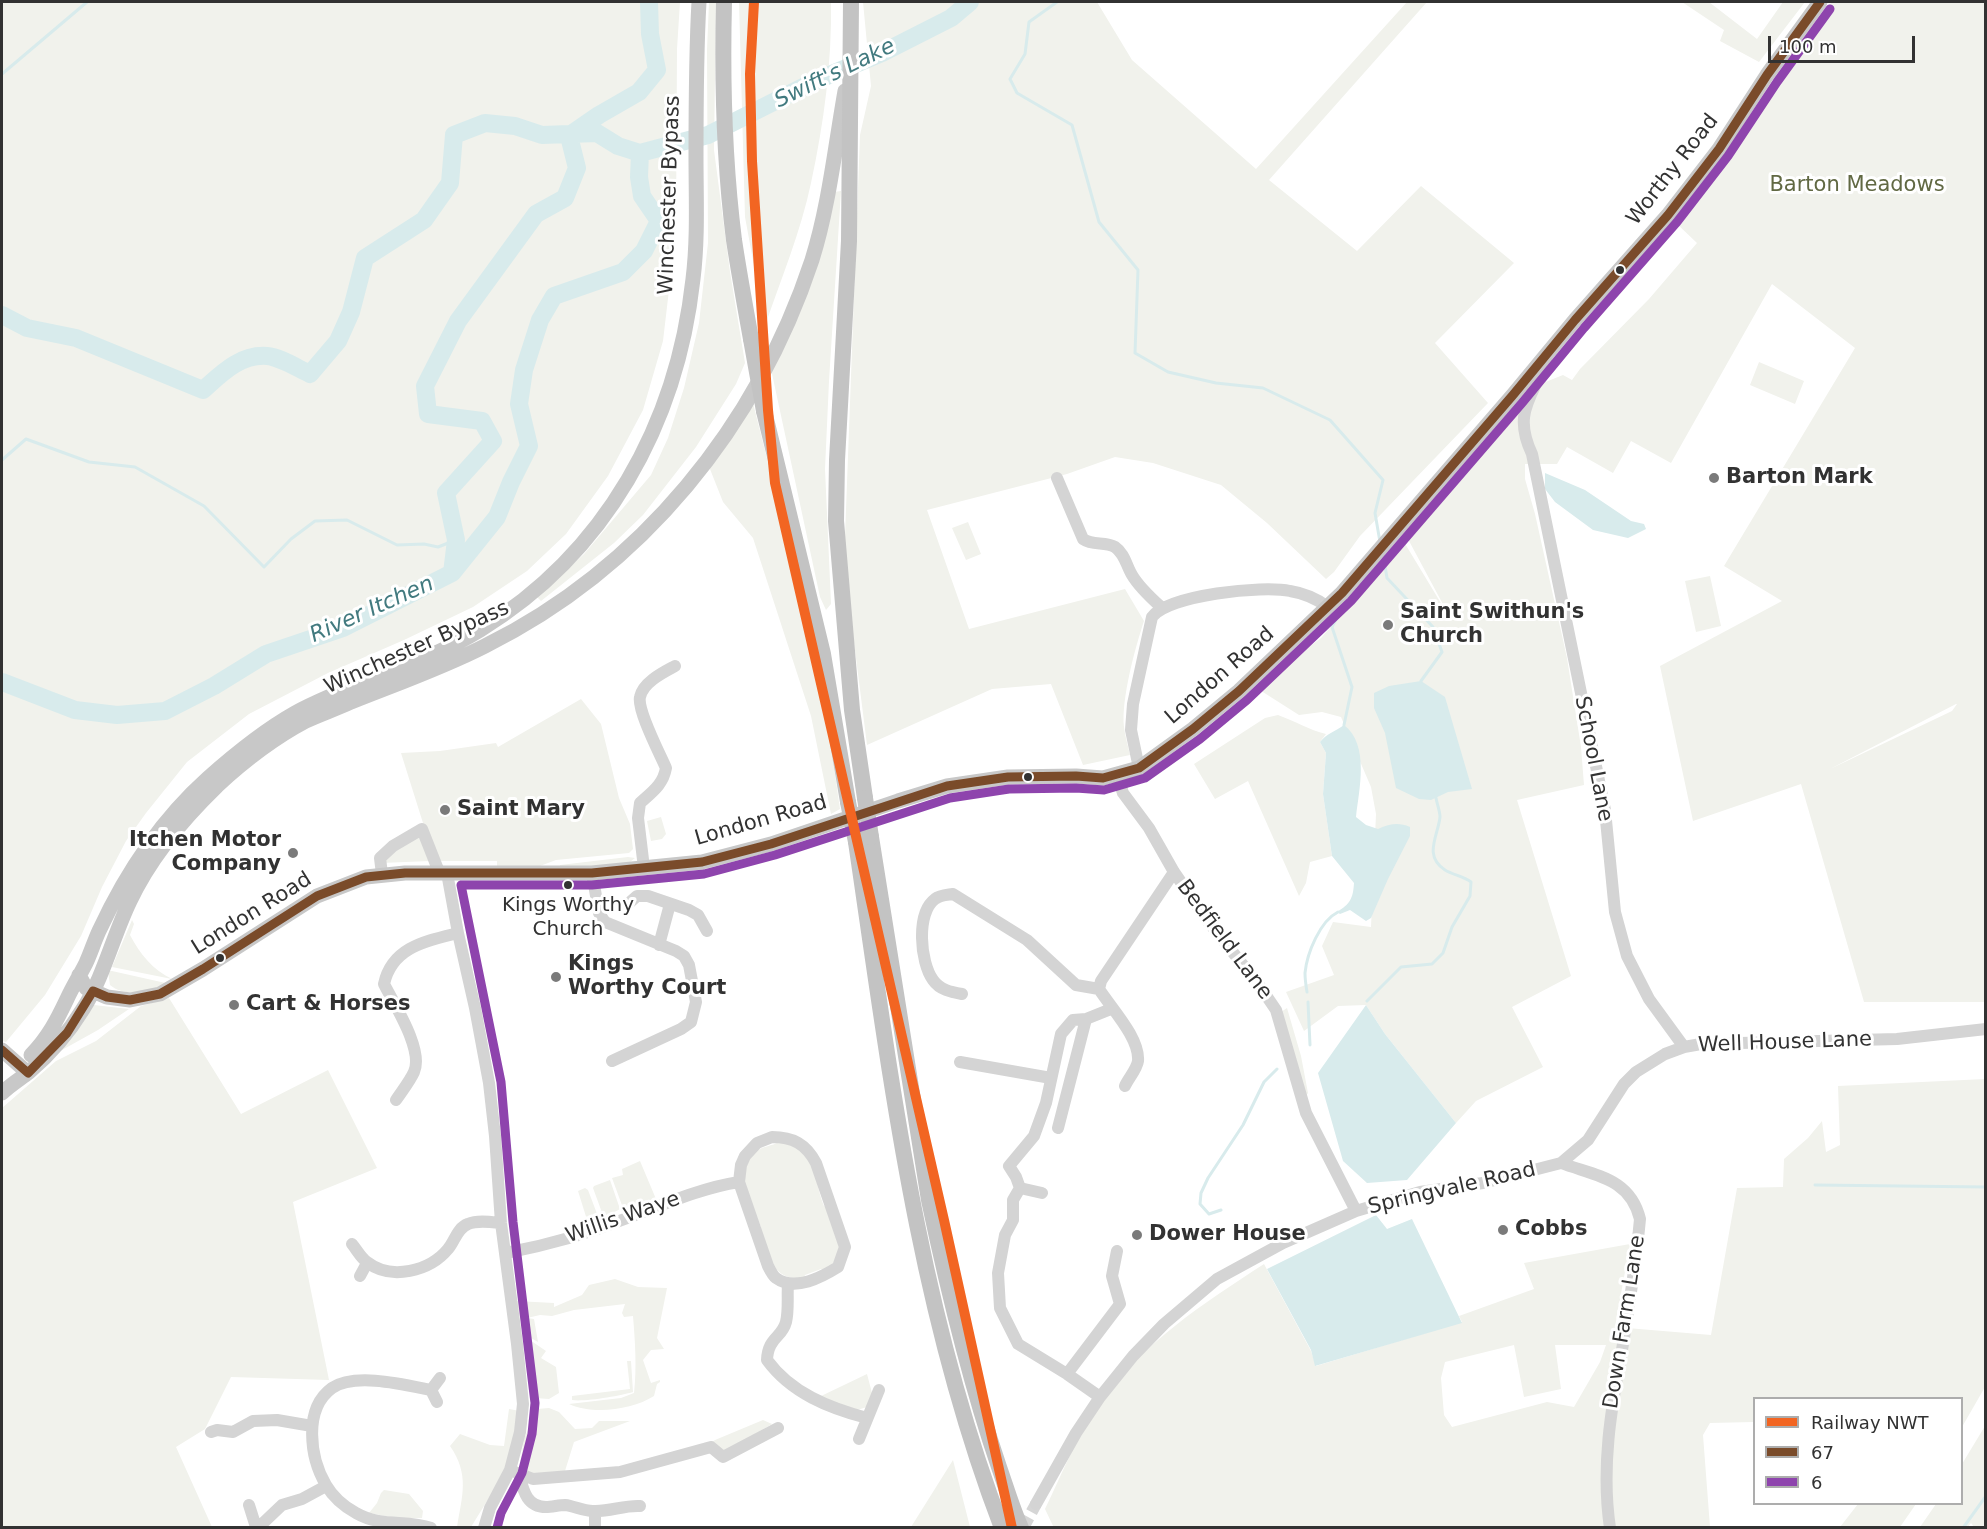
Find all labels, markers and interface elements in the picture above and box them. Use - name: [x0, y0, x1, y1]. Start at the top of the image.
- scale bar: [1771, 24, 1918, 62]
- water label: Swift's Lake: [770, 33, 900, 115]
- text: 100 m: [1779, 36, 1837, 57]
- street label: Winchester Bypass: [654, 95, 686, 295]
- street label: Worthy Road: [1622, 109, 1724, 231]
- park label: Barton Meadows: [1769, 173, 1945, 199]
- unlabelled marker: [1614, 264, 1626, 276]
- place label: Barton Mark: [1726, 465, 1873, 491]
- marker: Barton Mark: [1707, 471, 1721, 485]
- water label: River Itchen: [306, 571, 438, 649]
- street label: Winchester Bypass: [321, 596, 513, 700]
- place label: Saint Swithun's Church: [1400, 600, 1584, 650]
- marker: Saint Swithun's Church: [1381, 618, 1395, 632]
- street label: London Road: [1160, 622, 1280, 730]
- street label: School Lane: [1568, 694, 1618, 824]
- unlabelled marker: [1022, 771, 1034, 783]
- street label: London Road: [692, 790, 830, 852]
- place label: Saint Mary: [457, 797, 585, 823]
- marker: Saint Mary: [438, 803, 452, 817]
- place label: Itchen Motor Company: [129, 828, 281, 878]
- marker: Itchen Motor Company: [286, 846, 300, 860]
- street label: London Road: [188, 867, 316, 961]
- street label: Bedfield Lane: [1171, 875, 1277, 1005]
- marker: Kings Worthy Church: [562, 879, 574, 891]
- place label: Kings Worthy Church: [502, 894, 634, 941]
- unlabelled marker: [214, 952, 226, 964]
- place label: Kings Worthy Court: [568, 952, 726, 1002]
- marker: Kings Worthy Court: [549, 970, 563, 984]
- place label: Cart & Horses: [246, 992, 411, 1018]
- marker: Cart & Horses: [227, 998, 241, 1012]
- street label: Well House Lane: [1698, 1027, 1872, 1059]
- street label: Springvale Road: [1366, 1157, 1538, 1221]
- street label: Willis Waye: [563, 1187, 683, 1249]
- place label: Cobbs: [1515, 1217, 1587, 1243]
- place label: Dower House: [1149, 1222, 1306, 1248]
- marker: Cobbs: [1496, 1223, 1510, 1237]
- marker: Dower House: [1130, 1228, 1144, 1242]
- street label: Down Farm Lane: [1599, 1233, 1651, 1411]
- legend: [1753, 1397, 1963, 1505]
- text: Railway NWT: [1811, 1412, 1929, 1433]
- text: 67: [1811, 1442, 1834, 1463]
- text: 6: [1811, 1472, 1822, 1493]

